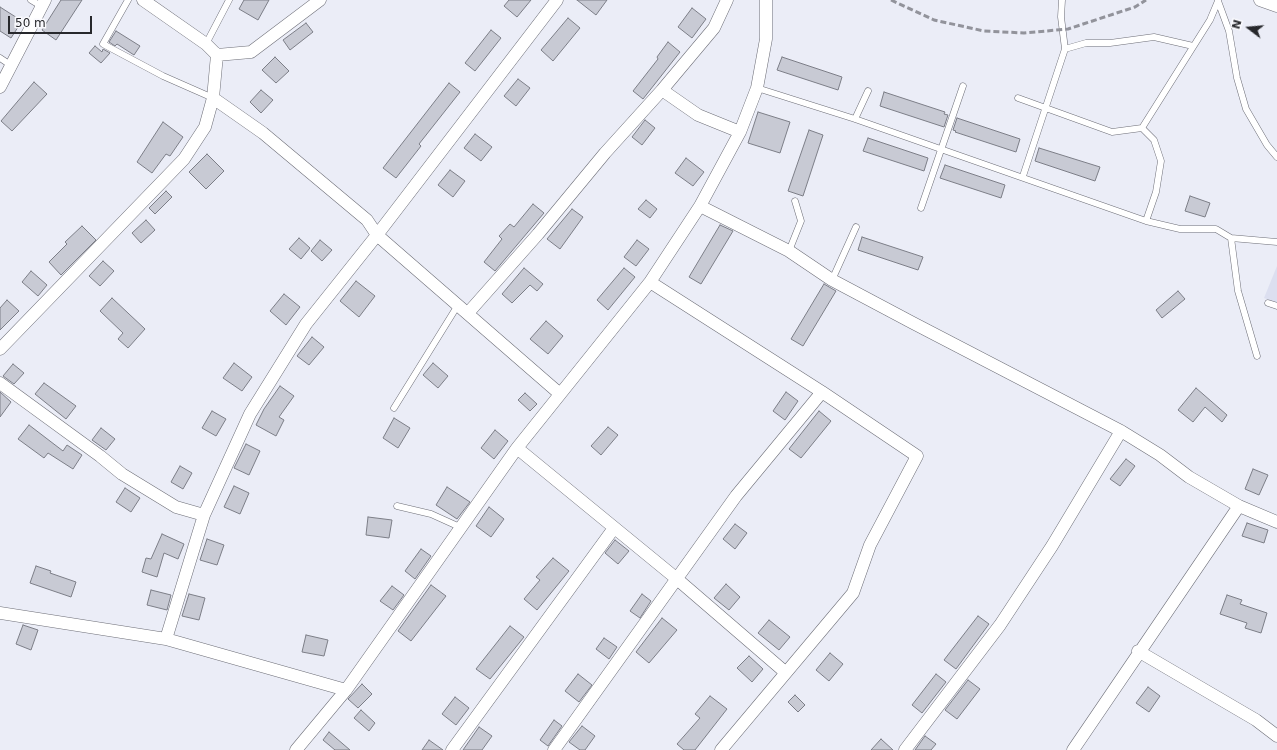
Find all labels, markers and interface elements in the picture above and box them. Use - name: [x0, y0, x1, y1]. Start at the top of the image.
- scale bar: [10, 8, 94, 34]
- north arrow: [1229, 8, 1269, 48]
- text: 50 m: [15, 16, 46, 30]
- text: N: [1229, 18, 1245, 31]

